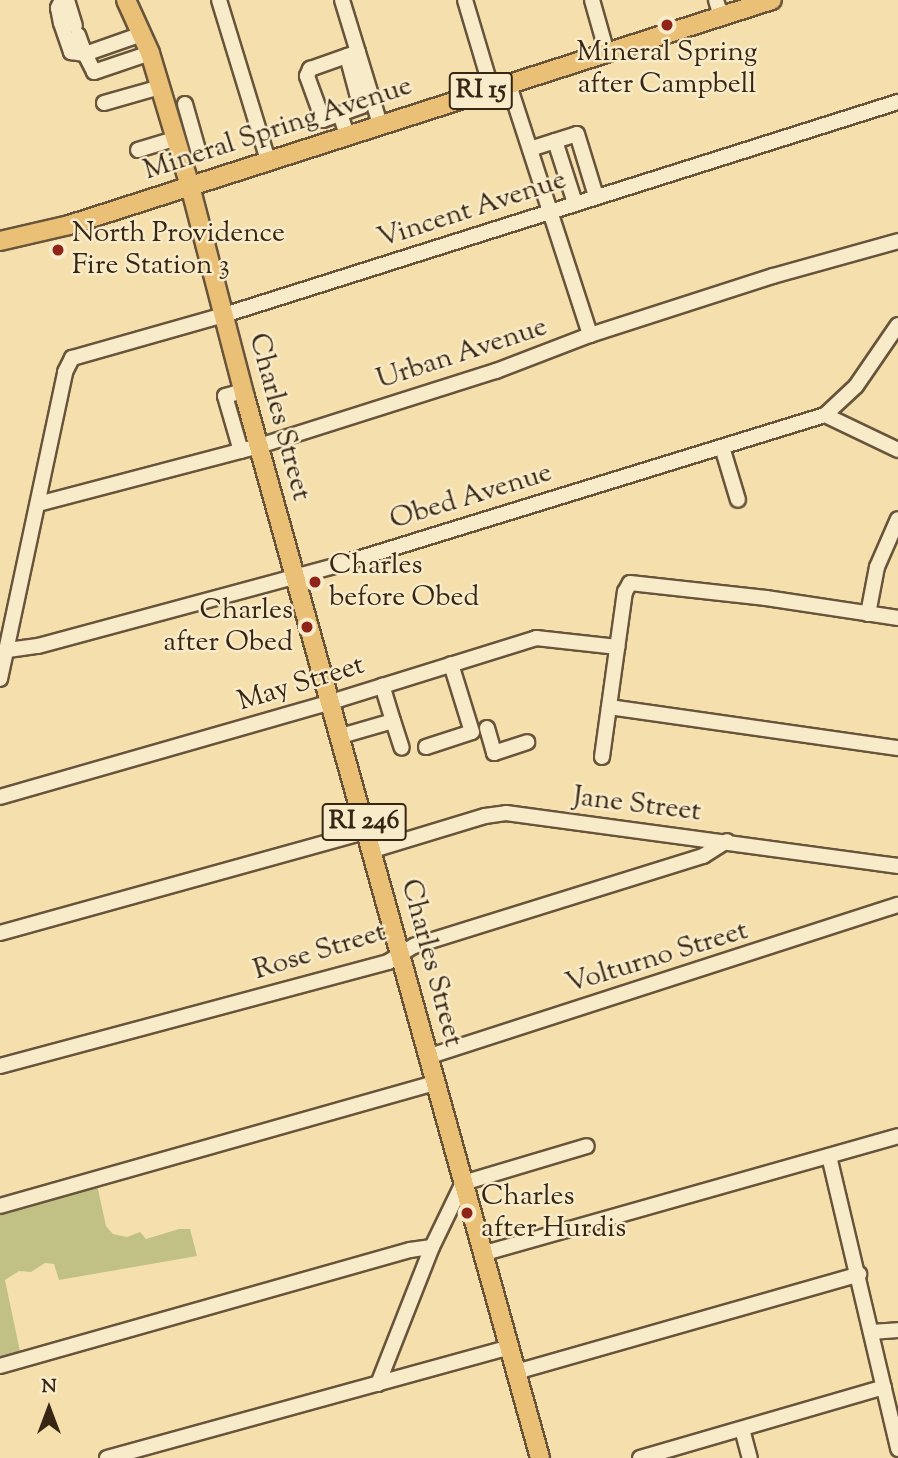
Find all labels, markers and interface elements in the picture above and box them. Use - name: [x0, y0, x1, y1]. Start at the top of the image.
- marker: Mineral Spring after Campbell: [659, 17, 675, 33]
- place label: Mineral Spring after Campbell: [577, 36, 757, 102]
- road number: RI 15: [448, 68, 514, 114]
- street label: Mineral Spring Avenue: [140, 70, 416, 188]
- street label: Vincent Avenue: [373, 164, 571, 256]
- place label: North Providence Fire Station 3: [72, 217, 285, 283]
- marker: North Providence Fire Station 3: [50, 242, 66, 258]
- street label: Urban Avenue: [372, 311, 552, 397]
- street label: Charles Street: [241, 330, 317, 504]
- street label: Obed Avenue: [386, 456, 556, 538]
- place label: Charles before Obed: [329, 549, 479, 615]
- marker: Charles before Obed: [307, 574, 323, 590]
- place label: Charles after Obed: [163, 594, 293, 660]
- marker: Charles after Obed: [299, 619, 315, 635]
- street label: May Street: [234, 649, 368, 719]
- street label: Jane Street: [571, 780, 703, 830]
- road number: RI 246: [320, 800, 408, 844]
- street label: Charles Street: [393, 876, 469, 1050]
- street label: Volturno Street: [562, 914, 752, 1002]
- street label: Rose Street: [250, 916, 390, 988]
- place label: Charles after Hurdis: [481, 1180, 626, 1246]
- marker: Charles after Hurdis: [459, 1205, 475, 1221]
- north arrow: [14, 1374, 84, 1444]
- text: N: [41, 1374, 57, 1401]

